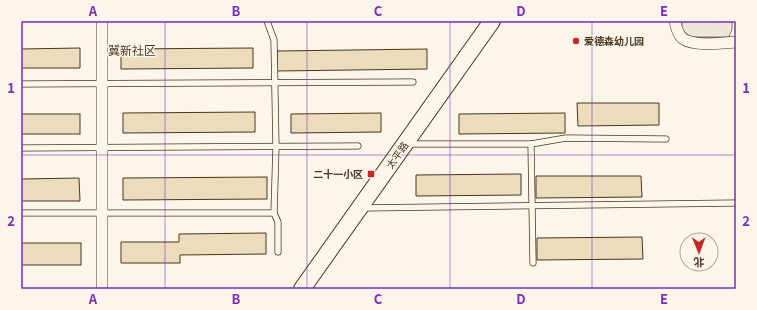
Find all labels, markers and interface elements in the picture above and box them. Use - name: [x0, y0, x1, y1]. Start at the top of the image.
- text: A: [88, 1, 98, 20]
- text: B: [232, 1, 241, 20]
- text: C: [374, 1, 383, 20]
- text: D: [516, 1, 526, 20]
- text: E: [660, 1, 668, 20]
- place label: 爱德森幼儿园: [584, 33, 644, 48]
- marker: 爱德森幼儿园: [571, 36, 581, 46]
- district label: 冀新社区: [108, 41, 156, 58]
- text: 1: [7, 78, 15, 97]
- text: 1: [742, 78, 750, 97]
- street label: 太平路: [382, 138, 411, 171]
- place label: 二十一小区: [313, 166, 363, 181]
- marker: 二十一小区: [366, 169, 376, 179]
- text: 2: [7, 211, 15, 230]
- text: 2: [742, 211, 750, 230]
- north arrow: [679, 232, 719, 272]
- text: 北: [694, 255, 705, 271]
- text: A: [88, 289, 98, 308]
- text: B: [232, 289, 241, 308]
- text: C: [374, 289, 383, 308]
- text: D: [516, 289, 526, 308]
- text: E: [660, 289, 668, 308]

